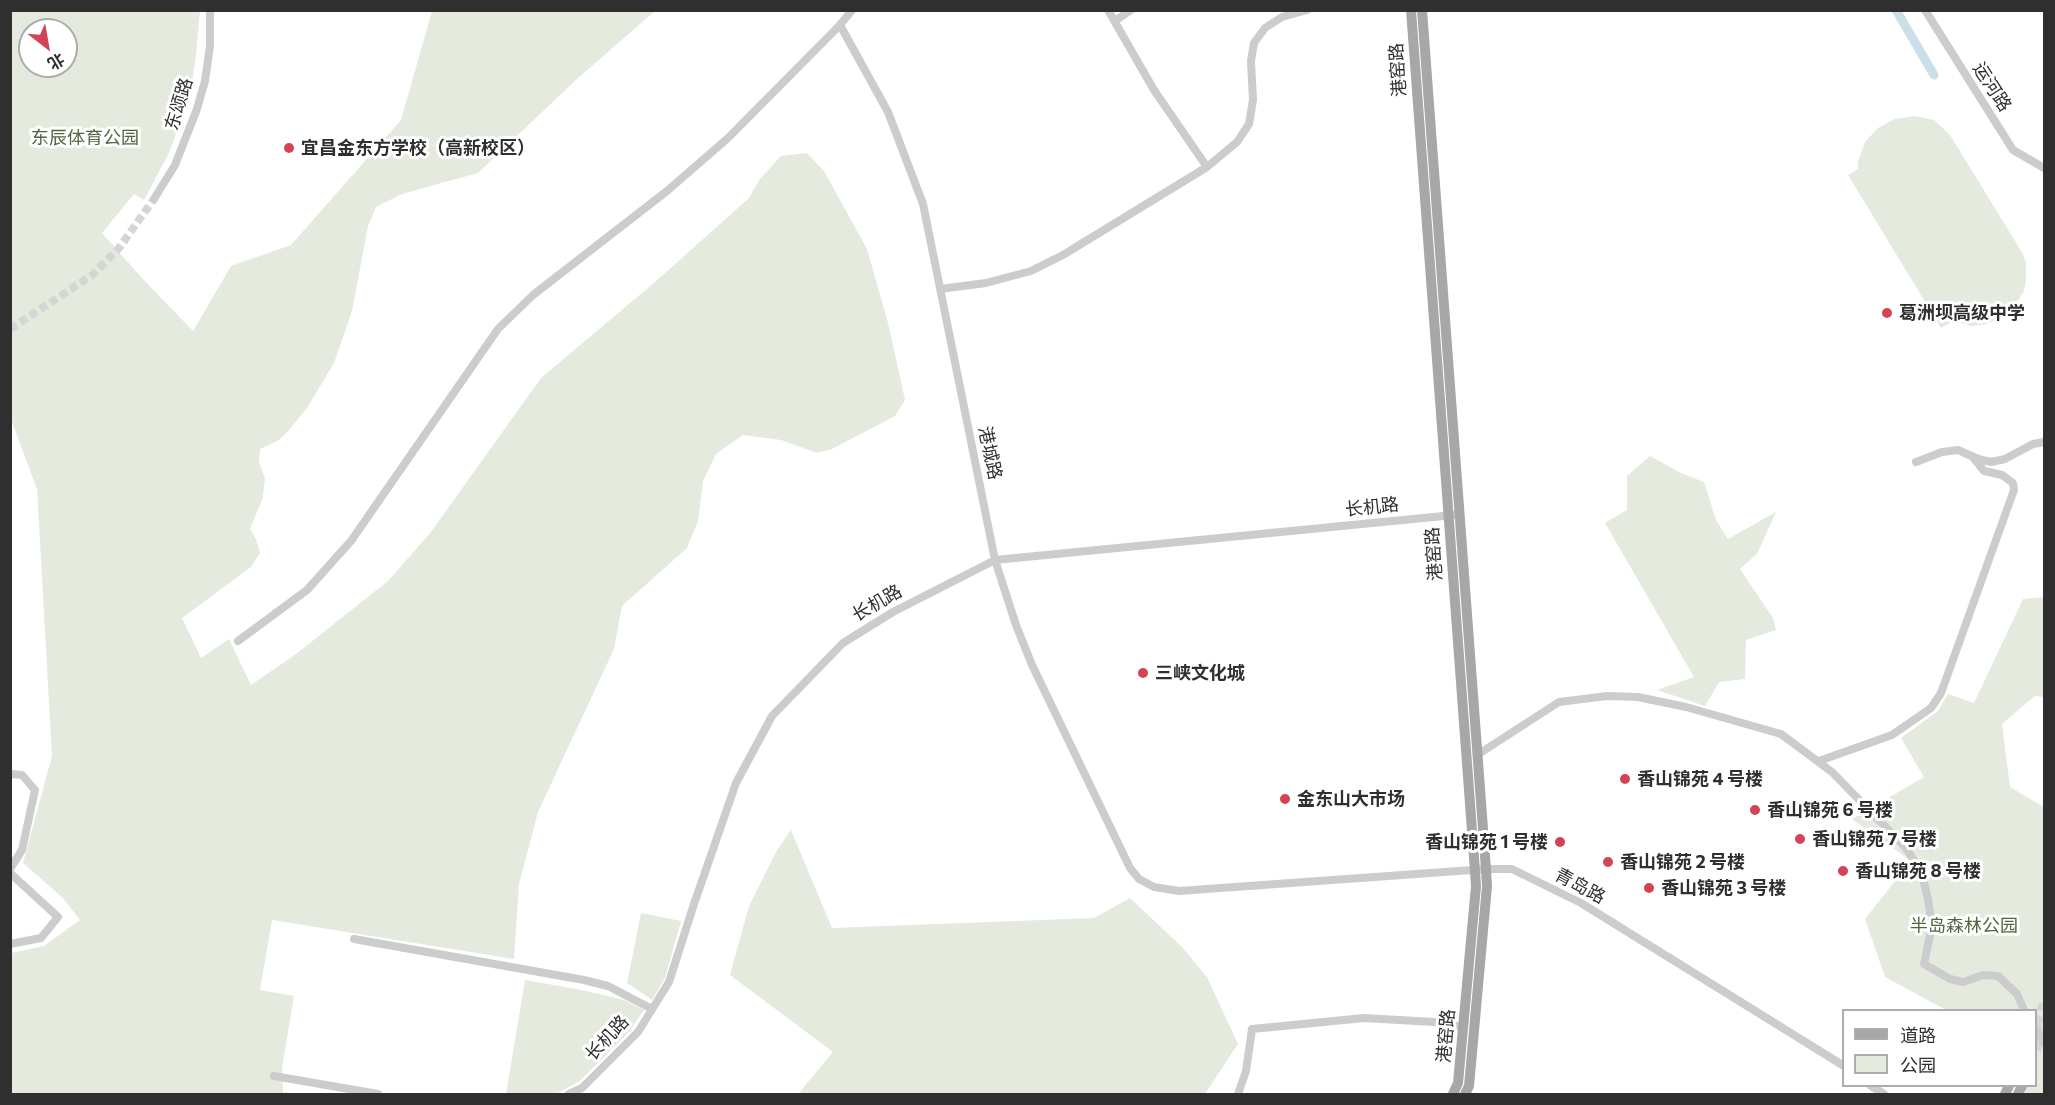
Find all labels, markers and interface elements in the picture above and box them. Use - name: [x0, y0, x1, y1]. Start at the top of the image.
- north arrow: [18, 18, 78, 78]
- street label: 港窑路: [1385, 42, 1411, 98]
- text: 北: [45, 50, 68, 74]
- street label: 运河路: [1968, 58, 2016, 116]
- street label: 东颂路: [161, 75, 197, 133]
- park label: 东辰体育公园: [31, 127, 139, 149]
- place label: 宜昌金东方学校（高新校区）: [301, 137, 535, 159]
- marker: 宜昌金东方学校（高新校区）: [282, 141, 296, 155]
- place label: 葛洲坝高级中学: [1899, 302, 2025, 324]
- marker: 葛洲坝高级中学: [1880, 306, 1894, 320]
- street label: 港城路: [974, 424, 1006, 482]
- street label: 长机路: [1344, 493, 1400, 521]
- street label: 港窑路: [1421, 526, 1447, 582]
- street label: 长机路: [848, 580, 906, 626]
- place label: 三峡文化城: [1155, 662, 1245, 684]
- marker: 三峡文化城: [1136, 666, 1150, 680]
- place label: 香山锦苑 4 号楼: [1637, 768, 1763, 790]
- marker: 香山锦苑 4 号楼: [1618, 772, 1632, 786]
- place label: 金东山大市场: [1297, 788, 1405, 810]
- marker: 金东山大市场: [1278, 792, 1292, 806]
- place label: 香山锦苑 6 号楼: [1767, 799, 1893, 821]
- marker: 香山锦苑 6 号楼: [1748, 803, 1762, 817]
- place label: 香山锦苑 7 号楼: [1812, 828, 1937, 850]
- place label: 香山锦苑 1 号楼: [1425, 831, 1548, 853]
- marker: 香山锦苑 7 号楼: [1793, 832, 1807, 846]
- marker: 香山锦苑 1 号楼: [1553, 835, 1567, 849]
- place label: 香山锦苑 2 号楼: [1620, 851, 1745, 873]
- marker: 香山锦苑 2 号楼: [1601, 855, 1615, 869]
- place label: 香山锦苑 8 号楼: [1855, 860, 1981, 882]
- street label: 青岛路: [1551, 864, 1609, 908]
- marker: 香山锦苑 8 号楼: [1836, 864, 1850, 878]
- place label: 香山锦苑 3 号楼: [1661, 877, 1786, 899]
- marker: 香山锦苑 3 号楼: [1642, 881, 1656, 895]
- park label: 半岛森林公园: [1910, 915, 2018, 937]
- street label: 港窑路: [1433, 1008, 1459, 1064]
- legend: [1842, 1009, 2037, 1087]
- street label: 长机路: [581, 1011, 633, 1065]
- text: 道路: [1900, 1024, 1936, 1046]
- text: 公园: [1900, 1054, 1936, 1076]

